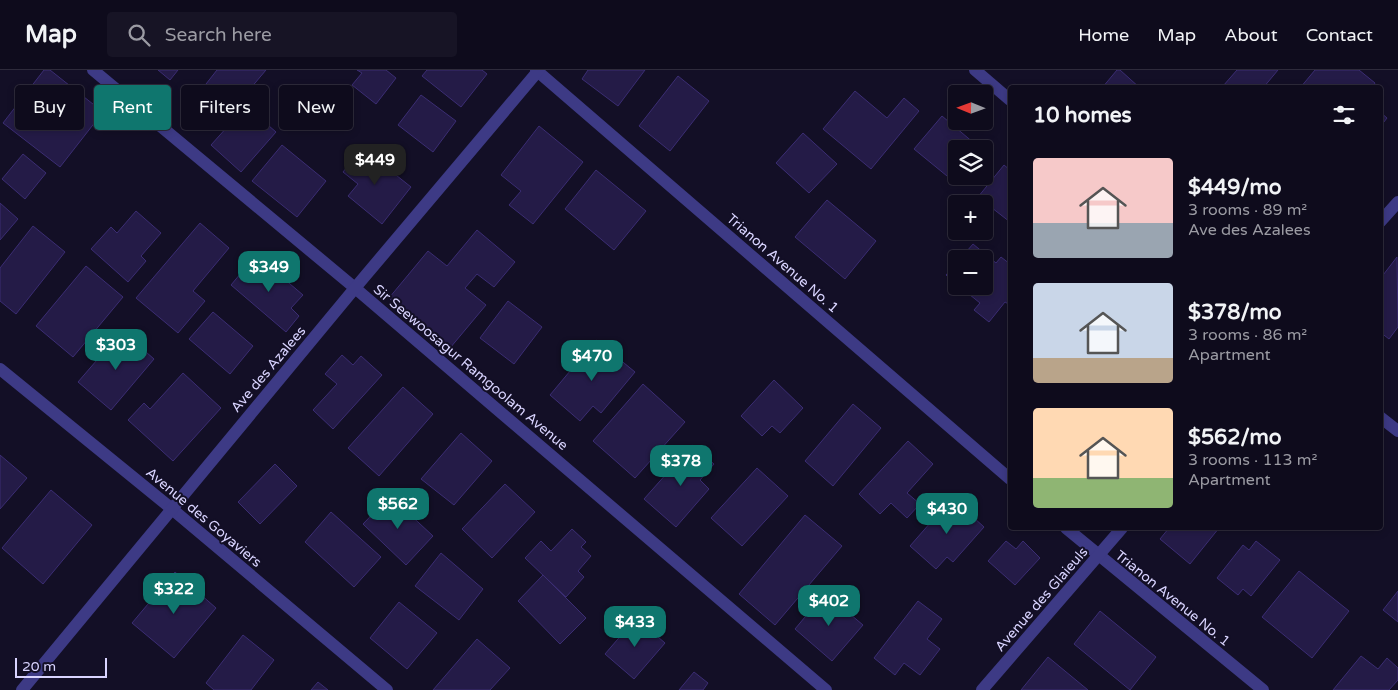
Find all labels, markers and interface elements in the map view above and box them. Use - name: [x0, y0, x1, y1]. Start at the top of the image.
- search box: [107, 12, 457, 57]
- text: Map: [25, 20, 77, 49]
- icon: search: [125, 21, 153, 49]
- text: Search here: [165, 24, 272, 46]
- text: Home: [1078, 24, 1129, 46]
- text: Map: [1157, 24, 1196, 46]
- text: About: [1224, 24, 1278, 46]
- text: Contact: [1306, 24, 1373, 46]
- chip: Buy: [15, 85, 84, 130]
- chip: Rent: [94, 85, 171, 130]
- chip: Filters: [181, 85, 269, 130]
- chip: New: [279, 85, 353, 130]
- north arrow: [948, 85, 992, 130]
- map controls: [948, 85, 993, 295]
- icon: filters: [1330, 101, 1358, 129]
- text: 10 homes: [1033, 103, 1132, 128]
- button: layers: [948, 140, 993, 185]
- pin: $449: [345, 144, 405, 186]
- text: $449: [355, 150, 395, 170]
- text: $449/mo: [1188, 175, 1282, 200]
- icon: home: [1073, 178, 1133, 238]
- button: +: [948, 195, 993, 240]
- text: 3 rooms · 89 m²: [1188, 200, 1307, 220]
- street label: Trianon Avenue No. 1: [723, 210, 842, 317]
- text: Ave des Azalees: [1188, 220, 1311, 240]
- pin: $349: [239, 250, 299, 293]
- button: −: [948, 250, 993, 295]
- text: $349: [249, 257, 289, 277]
- street label: Sir Seewoosagur Ramgoolam Avenue: [370, 281, 572, 454]
- text: $378/mo: [1188, 300, 1282, 325]
- icon: home: [1073, 303, 1133, 363]
- street label: Ave des Azalees: [227, 323, 310, 416]
- text: 3 rooms · 86 m²: [1188, 325, 1307, 345]
- pin: $303: [86, 328, 146, 371]
- text: $303: [96, 335, 136, 355]
- pin: $470: [562, 340, 622, 382]
- text: Apartment: [1188, 345, 1271, 365]
- text: $470: [572, 346, 612, 366]
- text: $562/mo: [1188, 425, 1282, 450]
- icon: home: [1073, 428, 1133, 488]
- pin: $378: [651, 444, 711, 487]
- text: 3 rooms · 113 m²: [1188, 450, 1317, 470]
- text: $378: [661, 451, 701, 471]
- street label: Avenue des Goyaviers: [142, 464, 265, 571]
- text: Apartment: [1188, 470, 1271, 490]
- pin: $562: [368, 488, 428, 530]
- pin: $430: [917, 492, 977, 535]
- text: $562: [378, 494, 418, 514]
- text: $430: [927, 499, 967, 519]
- street label: Avenue des Glaieuls: [991, 543, 1092, 655]
- street label: Trianon Avenue No. 1: [1112, 547, 1234, 650]
- pin: $322: [144, 572, 204, 615]
- text: $322: [154, 579, 194, 599]
- pin: $402: [799, 584, 859, 627]
- text: $402: [809, 591, 849, 611]
- pin: $433: [605, 606, 665, 648]
- text: $433: [615, 612, 655, 632]
- scale bar: [15, 655, 108, 678]
- text: 20 m: [22, 658, 56, 675]

